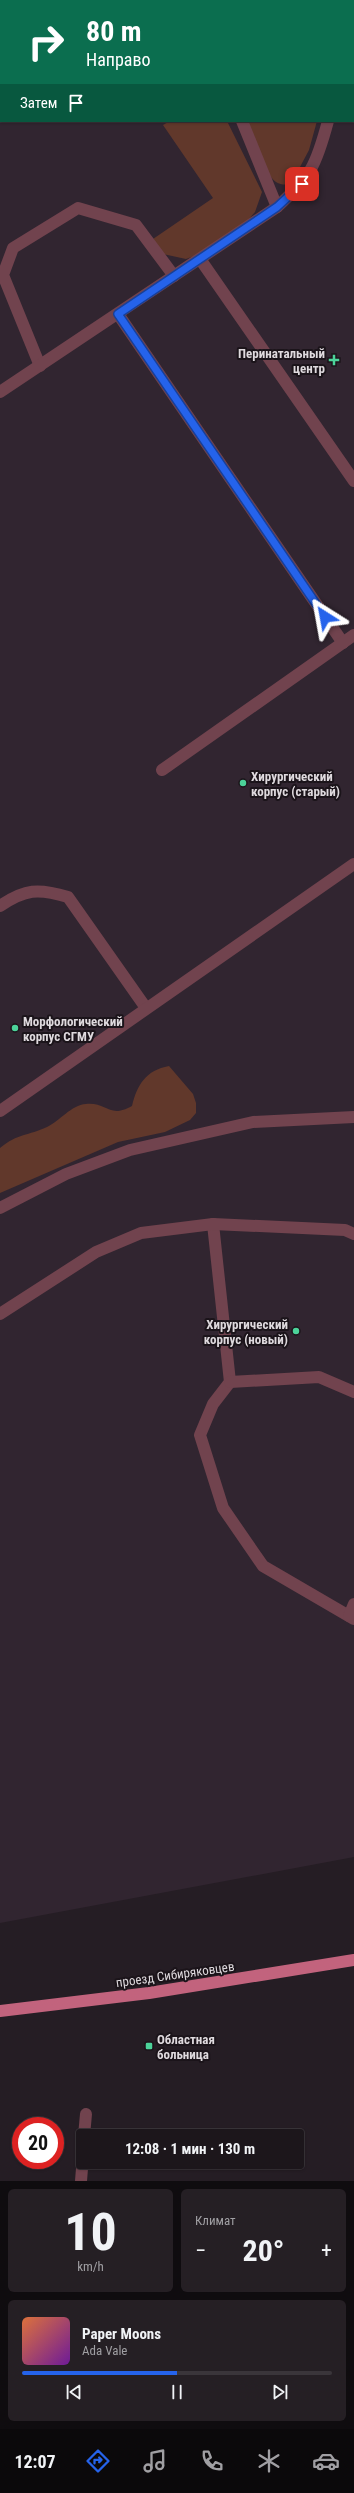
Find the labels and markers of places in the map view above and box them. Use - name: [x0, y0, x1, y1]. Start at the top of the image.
- pin: [285, 167, 319, 201]
- place label: Перинатальный центр: [238, 346, 325, 376]
- marker: Перинатальный центр: [328, 354, 340, 366]
- place label: Хирургический корпус (старый): [251, 769, 340, 799]
- marker: Хирургический корпус (старый): [238, 778, 248, 788]
- place label: Морфологический корпус СГМУ: [23, 1014, 123, 1044]
- marker: Морфологический корпус СГМУ: [10, 1023, 20, 1033]
- place label: Хирургический корпус (новый): [204, 1317, 288, 1347]
- marker: Хирургический корпус (новый): [291, 1326, 301, 1336]
- place label: Областная больница: [157, 2032, 215, 2062]
- marker: Областная больница: [144, 2041, 154, 2051]

